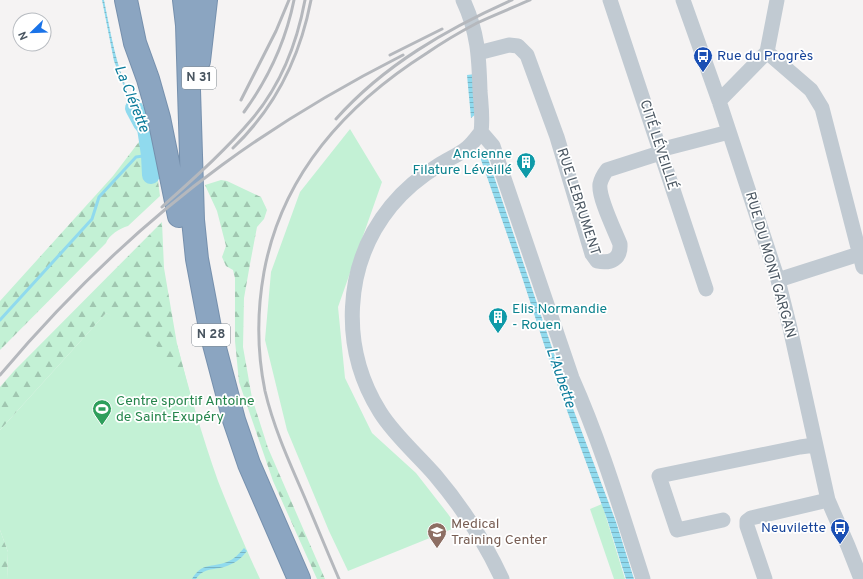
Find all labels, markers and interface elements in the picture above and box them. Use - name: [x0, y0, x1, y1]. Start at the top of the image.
- north arrow: [12, 12, 52, 52]
- text: N: [16, 29, 32, 42]
- bus stop icon: Rue du Progrès: [692, 45, 714, 73]
- place label: Rue du Progrès: [717, 48, 813, 65]
- water label: La Clérette: [109, 63, 153, 136]
- road number: N 31: [182, 67, 216, 89]
- street label: CITÉ LÉVEILLÉ: [635, 97, 682, 192]
- place label: Ancienne Filature Léveillé: [413, 146, 512, 179]
- street label: RUE LEBRUMENT: [553, 146, 603, 258]
- building icon: Ancienne Filature Léveillé: [515, 151, 537, 179]
- street label: RUE DU MONT GARGAN: [741, 190, 799, 340]
- place label: Elis Normandie - Rouen: [512, 301, 607, 334]
- building icon: Elis Normandie - Rouen: [487, 306, 509, 334]
- road number: N 28: [192, 324, 230, 346]
- water label: L'Aubette: [541, 345, 579, 411]
- place label: Centre sportif Antoine de Saint-Exupéry: [116, 393, 255, 426]
- sports icon: Centre sportif Antoine de Saint-Exupéry: [91, 398, 113, 426]
- place label: Medical Training Center: [451, 516, 548, 549]
- bus stop icon: Neuvilette: [829, 517, 851, 545]
- place label: Neuvilette: [761, 520, 826, 537]
- school or university icon: Medical Training Center: [426, 521, 448, 549]

